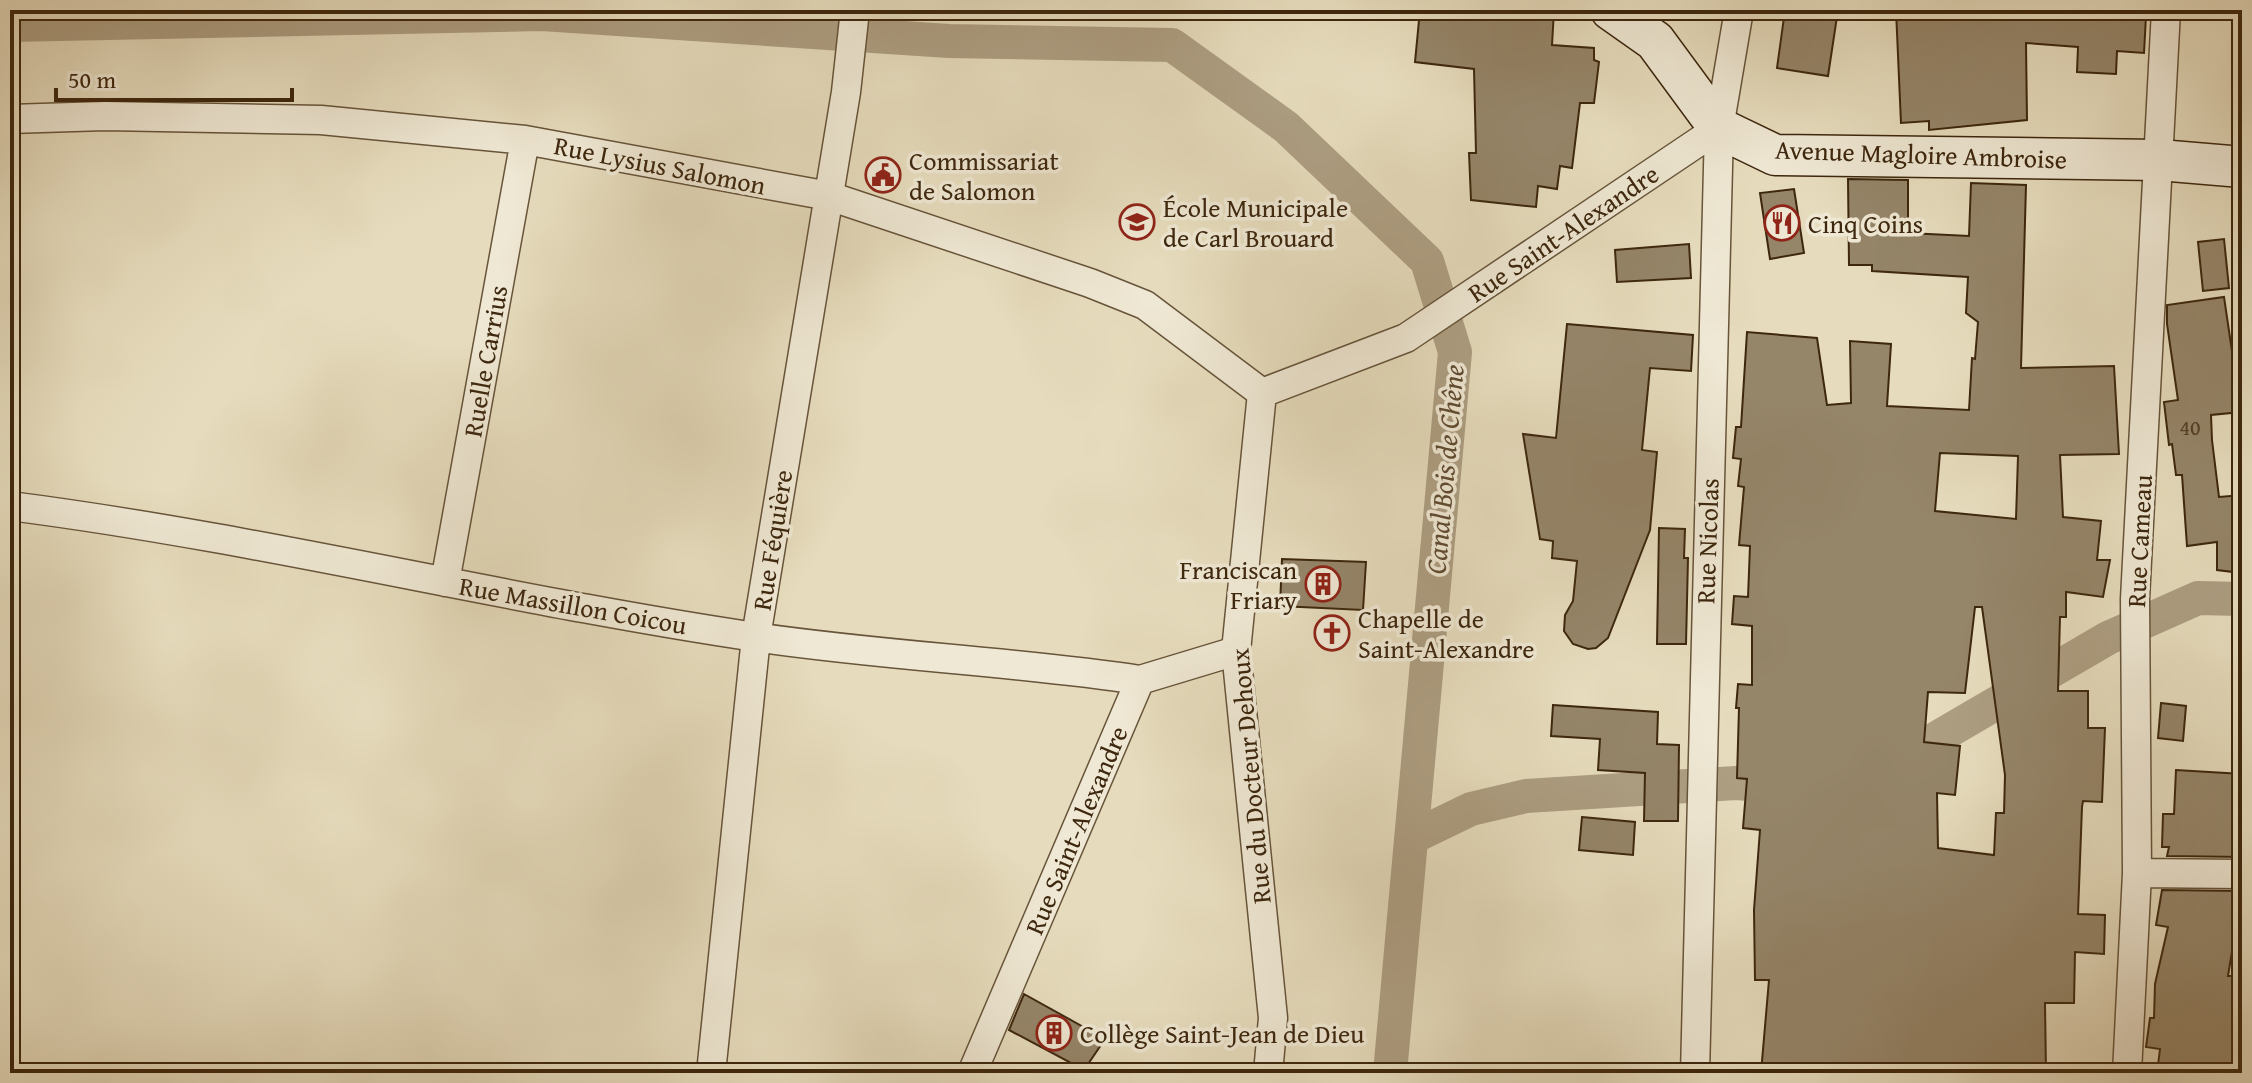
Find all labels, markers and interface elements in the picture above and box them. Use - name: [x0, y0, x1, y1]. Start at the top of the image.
- scale bar: [56, 52, 292, 102]
- text: 50 m: [68, 62, 116, 97]
- street label: Rue Lysius Salomon: [551, 125, 770, 205]
- street label: Avenue Magloire Ambroise: [1774, 129, 2068, 179]
- place label: Commissariat de Salomon: [909, 141, 1059, 210]
- street label: Rue Saint-Alexandre: [1460, 154, 1666, 312]
- public building icon: Commissariat de Salomon: [864, 156, 902, 194]
- place label: École Municipale de Carl Brouard: [1163, 188, 1348, 257]
- school or university icon: École Municipale de Carl Brouard: [1118, 203, 1156, 241]
- restaurant icon: Cinq Coins: [1763, 204, 1801, 242]
- place label: Cinq Coins: [1808, 204, 1923, 243]
- street label: Ruelle Carrius: [452, 282, 518, 440]
- water label: Canal Bois de Chêne: [1414, 362, 1474, 576]
- house number: 40: [2179, 411, 2201, 443]
- street label: Rue Féquière: [742, 467, 802, 613]
- street label: Rue Cameau: [2116, 473, 2162, 609]
- street label: Rue Nicolas: [1685, 477, 1729, 605]
- place label: Franciscan Friary: [1179, 550, 1297, 619]
- building icon: Franciscan Friary: [1304, 565, 1342, 603]
- street label: Rue Massillon Coicou: [456, 566, 690, 644]
- place label: Chapelle de Saint-Alexandre: [1358, 599, 1534, 668]
- church icon: Chapelle de Saint-Alexandre: [1313, 614, 1351, 652]
- street label: Rue du Docteur Dehoux: [1219, 646, 1281, 905]
- street label: Rue Saint-Alexandre: [1014, 720, 1138, 940]
- building icon: Collège Saint-Jean de Dieu: [1035, 1014, 1073, 1052]
- place label: Collège Saint-Jean de Dieu: [1080, 1014, 1364, 1053]

